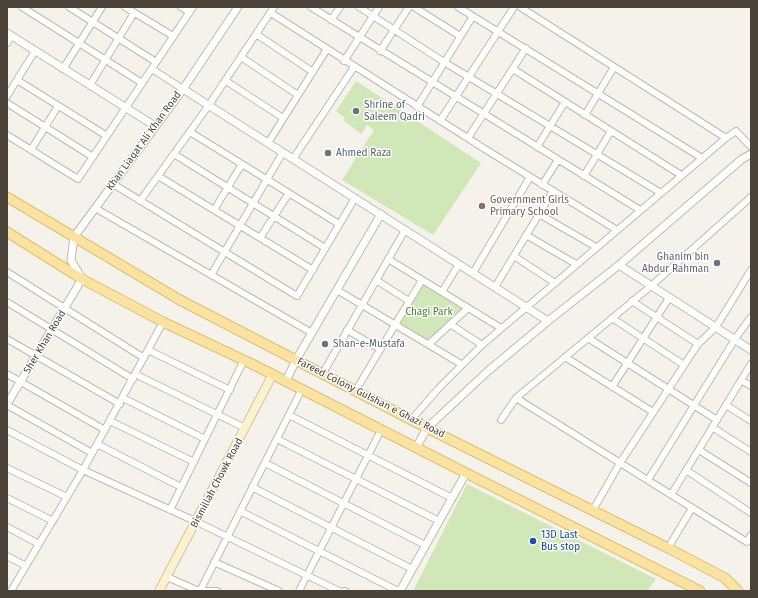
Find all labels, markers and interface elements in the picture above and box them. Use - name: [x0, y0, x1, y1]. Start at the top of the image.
- street label: Khan Liaqat Ali Khan Road: [104, 89, 184, 193]
- place label: Shrine of Saleem Qadri: [364, 99, 425, 122]
- marker: Shrine of Saleem Qadri: [351, 106, 361, 116]
- place label: Ahmed Raza: [336, 147, 391, 159]
- marker: Ahmed Raza: [323, 148, 333, 158]
- place label: Government Girls Primary School: [490, 194, 569, 218]
- marker: Government Girls Primary School: [477, 201, 487, 211]
- place label: Ghanim bin Abdur Rahman: [642, 251, 709, 274]
- marker: Ghanim bin Abdur Rahman: [712, 258, 722, 268]
- park label: Chagi Park: [405, 306, 453, 318]
- street label: Sher Khan Road: [21, 308, 69, 376]
- place label: Shan-e-Mustafa: [333, 338, 405, 350]
- marker: Shan-e-Mustafa: [320, 339, 330, 349]
- street label: Fareed Colony Gulshan e Ghazi Road: [295, 355, 447, 441]
- street label: Bismillah Chowk Road: [188, 436, 246, 530]
- place label: 13D Last Bus stop: [541, 529, 580, 552]
- marker: 13D Last Bus stop: [528, 536, 538, 546]

